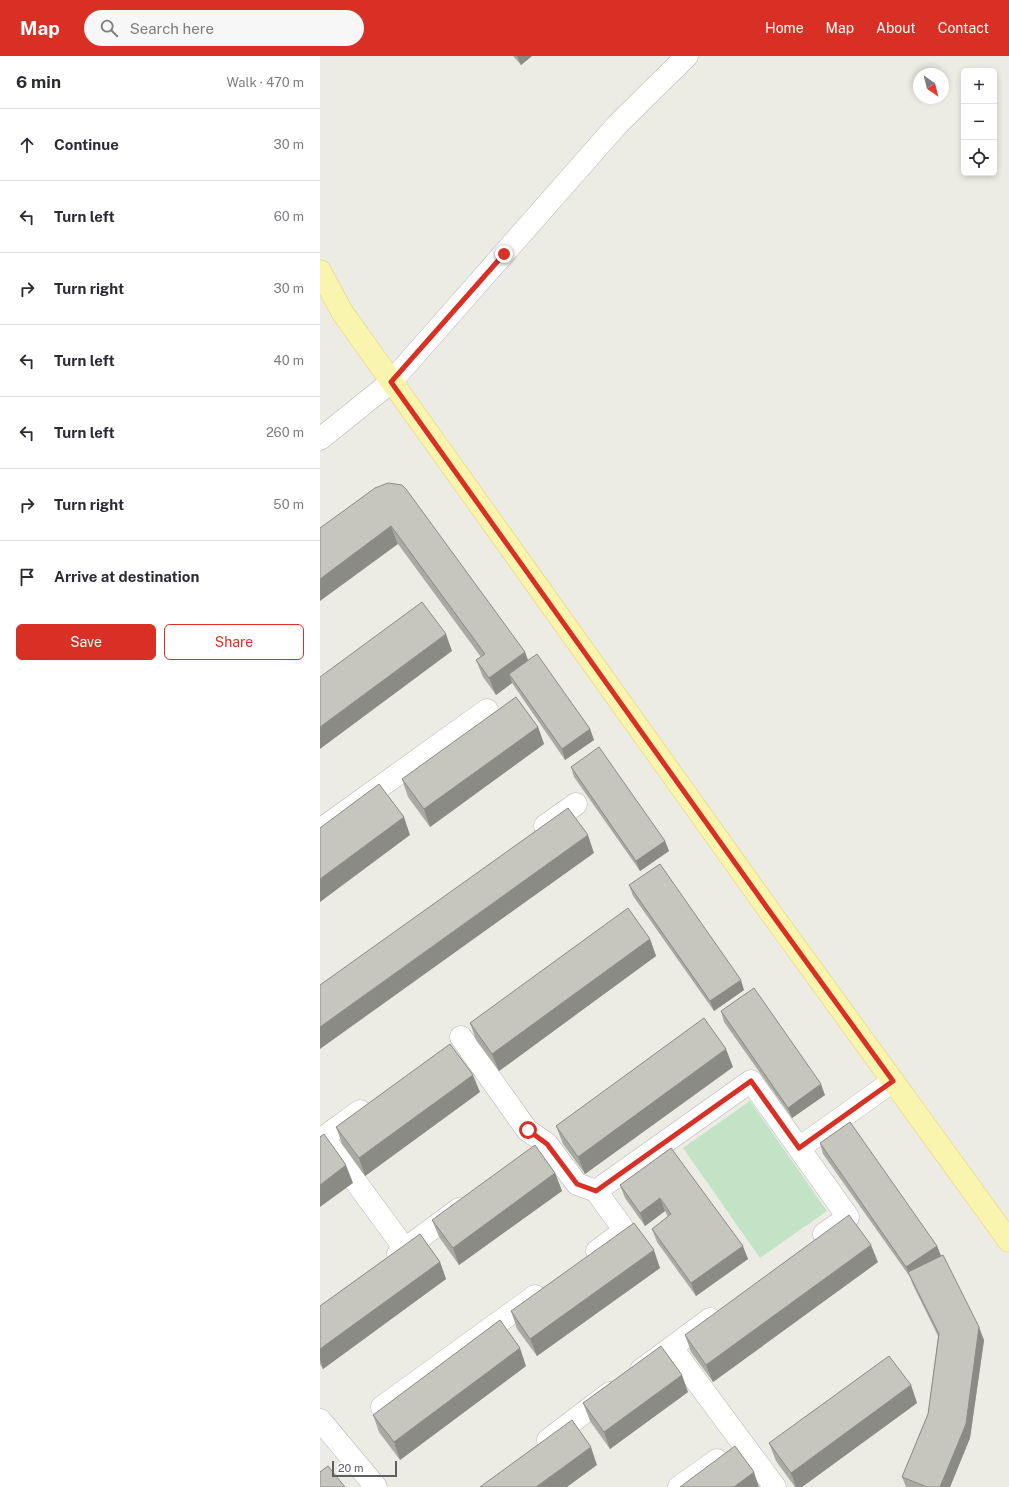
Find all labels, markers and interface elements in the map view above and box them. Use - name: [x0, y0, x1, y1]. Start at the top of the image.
- search box: [84, 10, 364, 46]
- text: Map: [20, 17, 60, 39]
- icon: search: [98, 17, 120, 39]
- text: Search here: [130, 20, 214, 37]
- text: Home: [765, 20, 804, 36]
- text: Map: [826, 20, 854, 36]
- text: About: [876, 20, 916, 36]
- text: Contact: [938, 20, 989, 36]
- north arrow: [913, 68, 949, 104]
- map controls: [961, 68, 997, 176]
- button: +: [961, 68, 997, 104]
- text: 6 min: [16, 72, 61, 92]
- text: Walk · 470 m: [227, 75, 304, 90]
- button: −: [961, 104, 997, 140]
- icon: ahead: [16, 134, 38, 156]
- text: Continue: [54, 136, 119, 153]
- text: 30 m: [274, 137, 304, 152]
- button: locate: [961, 140, 997, 176]
- icon: left: [16, 206, 38, 228]
- text: Turn left: [54, 208, 115, 225]
- text: 60 m: [274, 209, 304, 224]
- route end: [495, 245, 513, 263]
- icon: right: [16, 278, 38, 300]
- text: Turn right: [54, 280, 124, 297]
- text: 30 m: [274, 281, 304, 296]
- icon: left: [16, 350, 38, 372]
- text: Turn left: [54, 352, 115, 369]
- text: 40 m: [273, 353, 304, 368]
- icon: left: [16, 422, 38, 444]
- text: Turn left: [54, 424, 115, 441]
- text: 260 m: [266, 425, 304, 440]
- icon: right: [16, 494, 38, 516]
- text: Turn right: [54, 496, 124, 513]
- text: 50 m: [273, 497, 304, 512]
- icon: arrive: [16, 566, 38, 588]
- text: Arrive at destination: [54, 568, 199, 585]
- button: Save: [16, 624, 156, 660]
- button: Share: [164, 624, 304, 660]
- route start: [519, 1121, 537, 1139]
- scale bar: [332, 1459, 397, 1478]
- text: 20 m: [338, 1462, 363, 1474]

